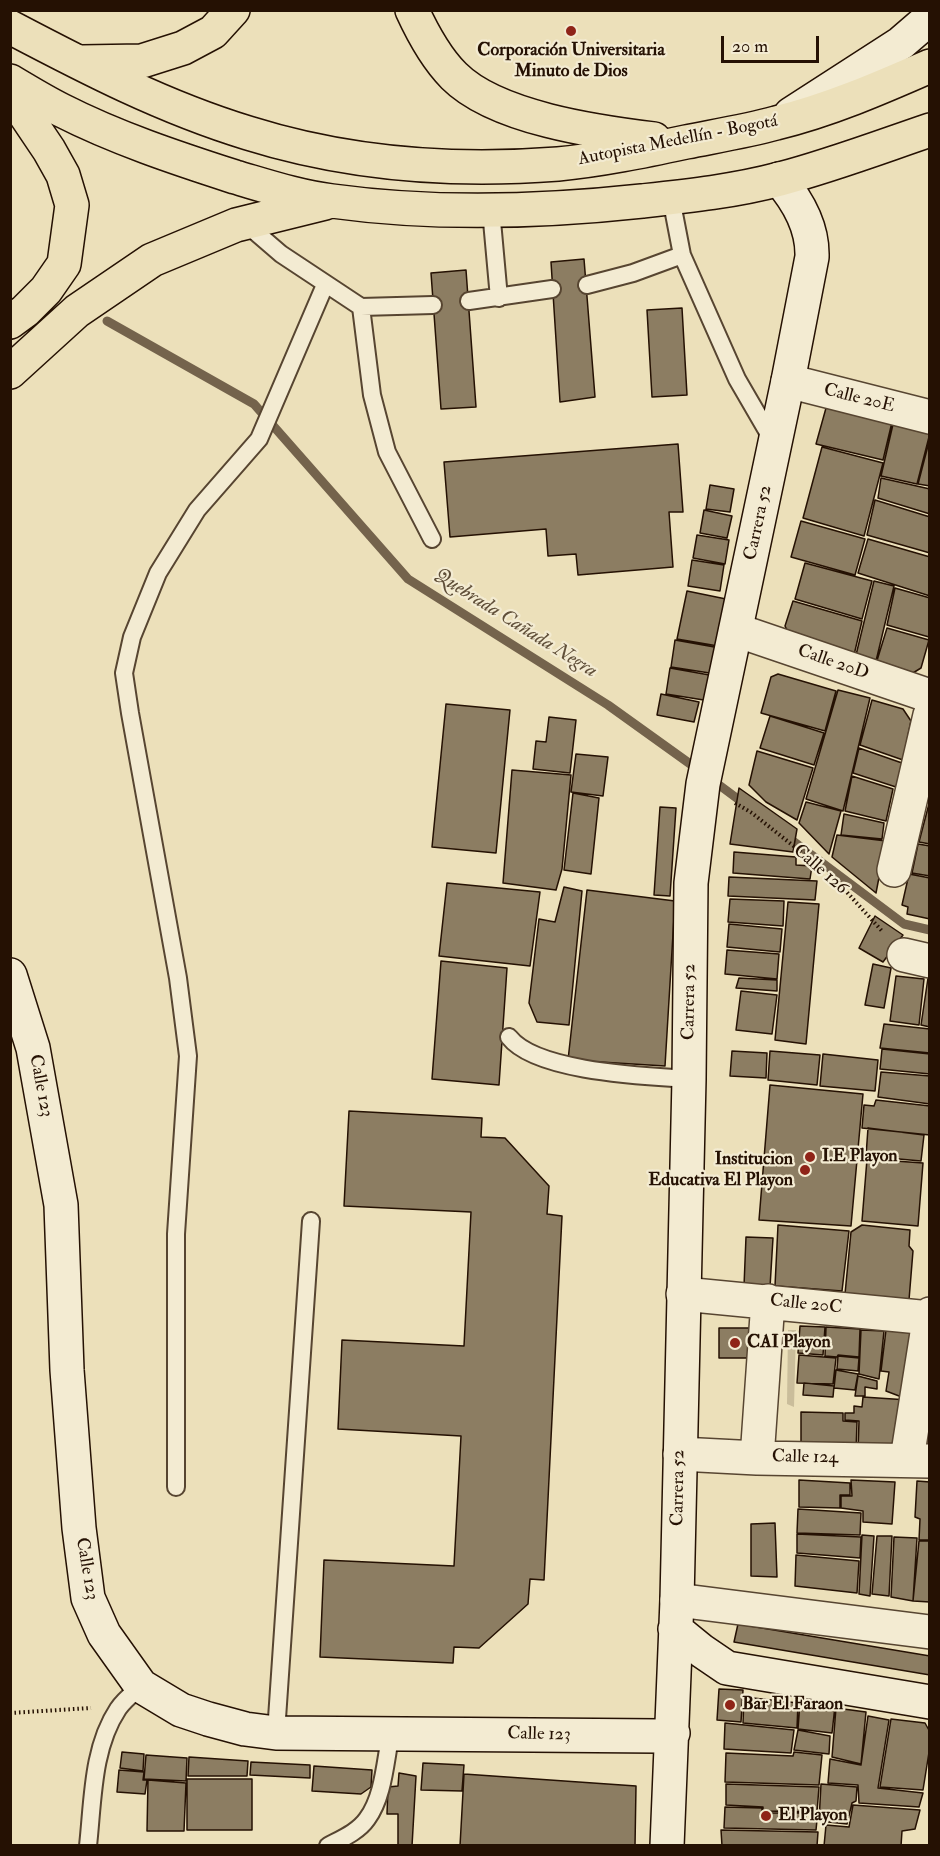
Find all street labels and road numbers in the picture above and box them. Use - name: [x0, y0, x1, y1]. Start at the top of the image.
- street label: Autopista Medellín - Bogotá: [576, 111, 780, 171]
- street label: Calle 20E: [821, 380, 897, 418]
- street label: Carrera 52: [741, 483, 777, 563]
- street label: Calle 20D: [795, 641, 871, 685]
- street label: Calle 126: [788, 840, 852, 900]
- street label: Carrera 52: [679, 964, 701, 1040]
- street label: Calle 123: [23, 1053, 57, 1119]
- street label: Calle 20C: [769, 1290, 843, 1320]
- street label: Calle 124: [772, 1447, 838, 1469]
- street label: Carrera 52: [668, 1450, 690, 1526]
- street label: Calle 123: [70, 1536, 102, 1602]
- street label: Calle 123: [507, 1724, 571, 1746]

